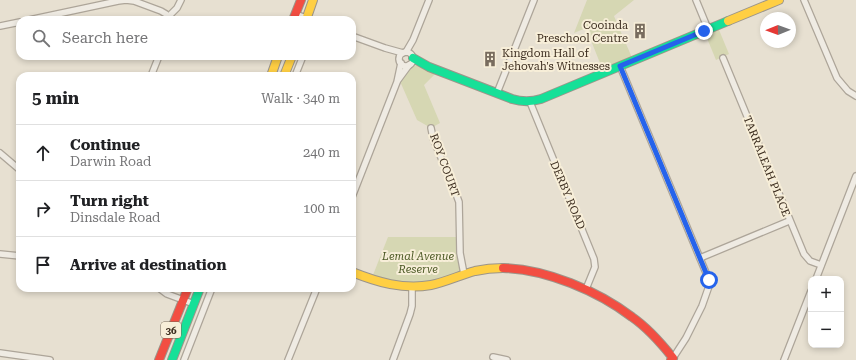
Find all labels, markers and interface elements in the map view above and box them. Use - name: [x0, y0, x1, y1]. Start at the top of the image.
- north arrow: [760, 12, 796, 48]
- search box: [16, 16, 356, 60]
- place label: Cooinda Preschool Centre: [537, 19, 628, 45]
- building icon: Cooinda Preschool Centre: [631, 22, 649, 40]
- route end: [695, 22, 713, 40]
- icon: search: [30, 27, 52, 49]
- text: Search here: [62, 29, 148, 47]
- place label: Kingdom Hall of Jehovah's Witnesses: [502, 47, 610, 73]
- building icon: Kingdom Hall of Jehovah's Witnesses: [481, 50, 499, 68]
- text: 5 min: [32, 88, 79, 108]
- text: Walk · 340 m: [261, 91, 340, 106]
- street label: TARRALEAH PLACE: [740, 114, 793, 218]
- street label: ROY COURT: [427, 132, 462, 199]
- text: Continue: [70, 136, 140, 154]
- icon: ahead: [32, 142, 54, 164]
- text: 240 m: [303, 145, 340, 160]
- text: Darwin Road: [70, 154, 151, 169]
- street label: DERBY ROAD: [547, 159, 588, 231]
- text: Turn right: [70, 192, 149, 210]
- icon: right: [32, 198, 54, 220]
- text: 100 m: [303, 201, 340, 216]
- text: Dinsdale Road: [70, 210, 160, 225]
- park label: Lemal Avenue Reserve: [381, 250, 454, 276]
- icon: arrive: [32, 254, 54, 276]
- text: Arrive at destination: [70, 256, 226, 274]
- route start: [700, 271, 718, 289]
- map controls: [808, 276, 844, 348]
- button: +: [808, 276, 844, 312]
- button: −: [808, 312, 844, 348]
- road number: 36: [161, 322, 181, 338]

